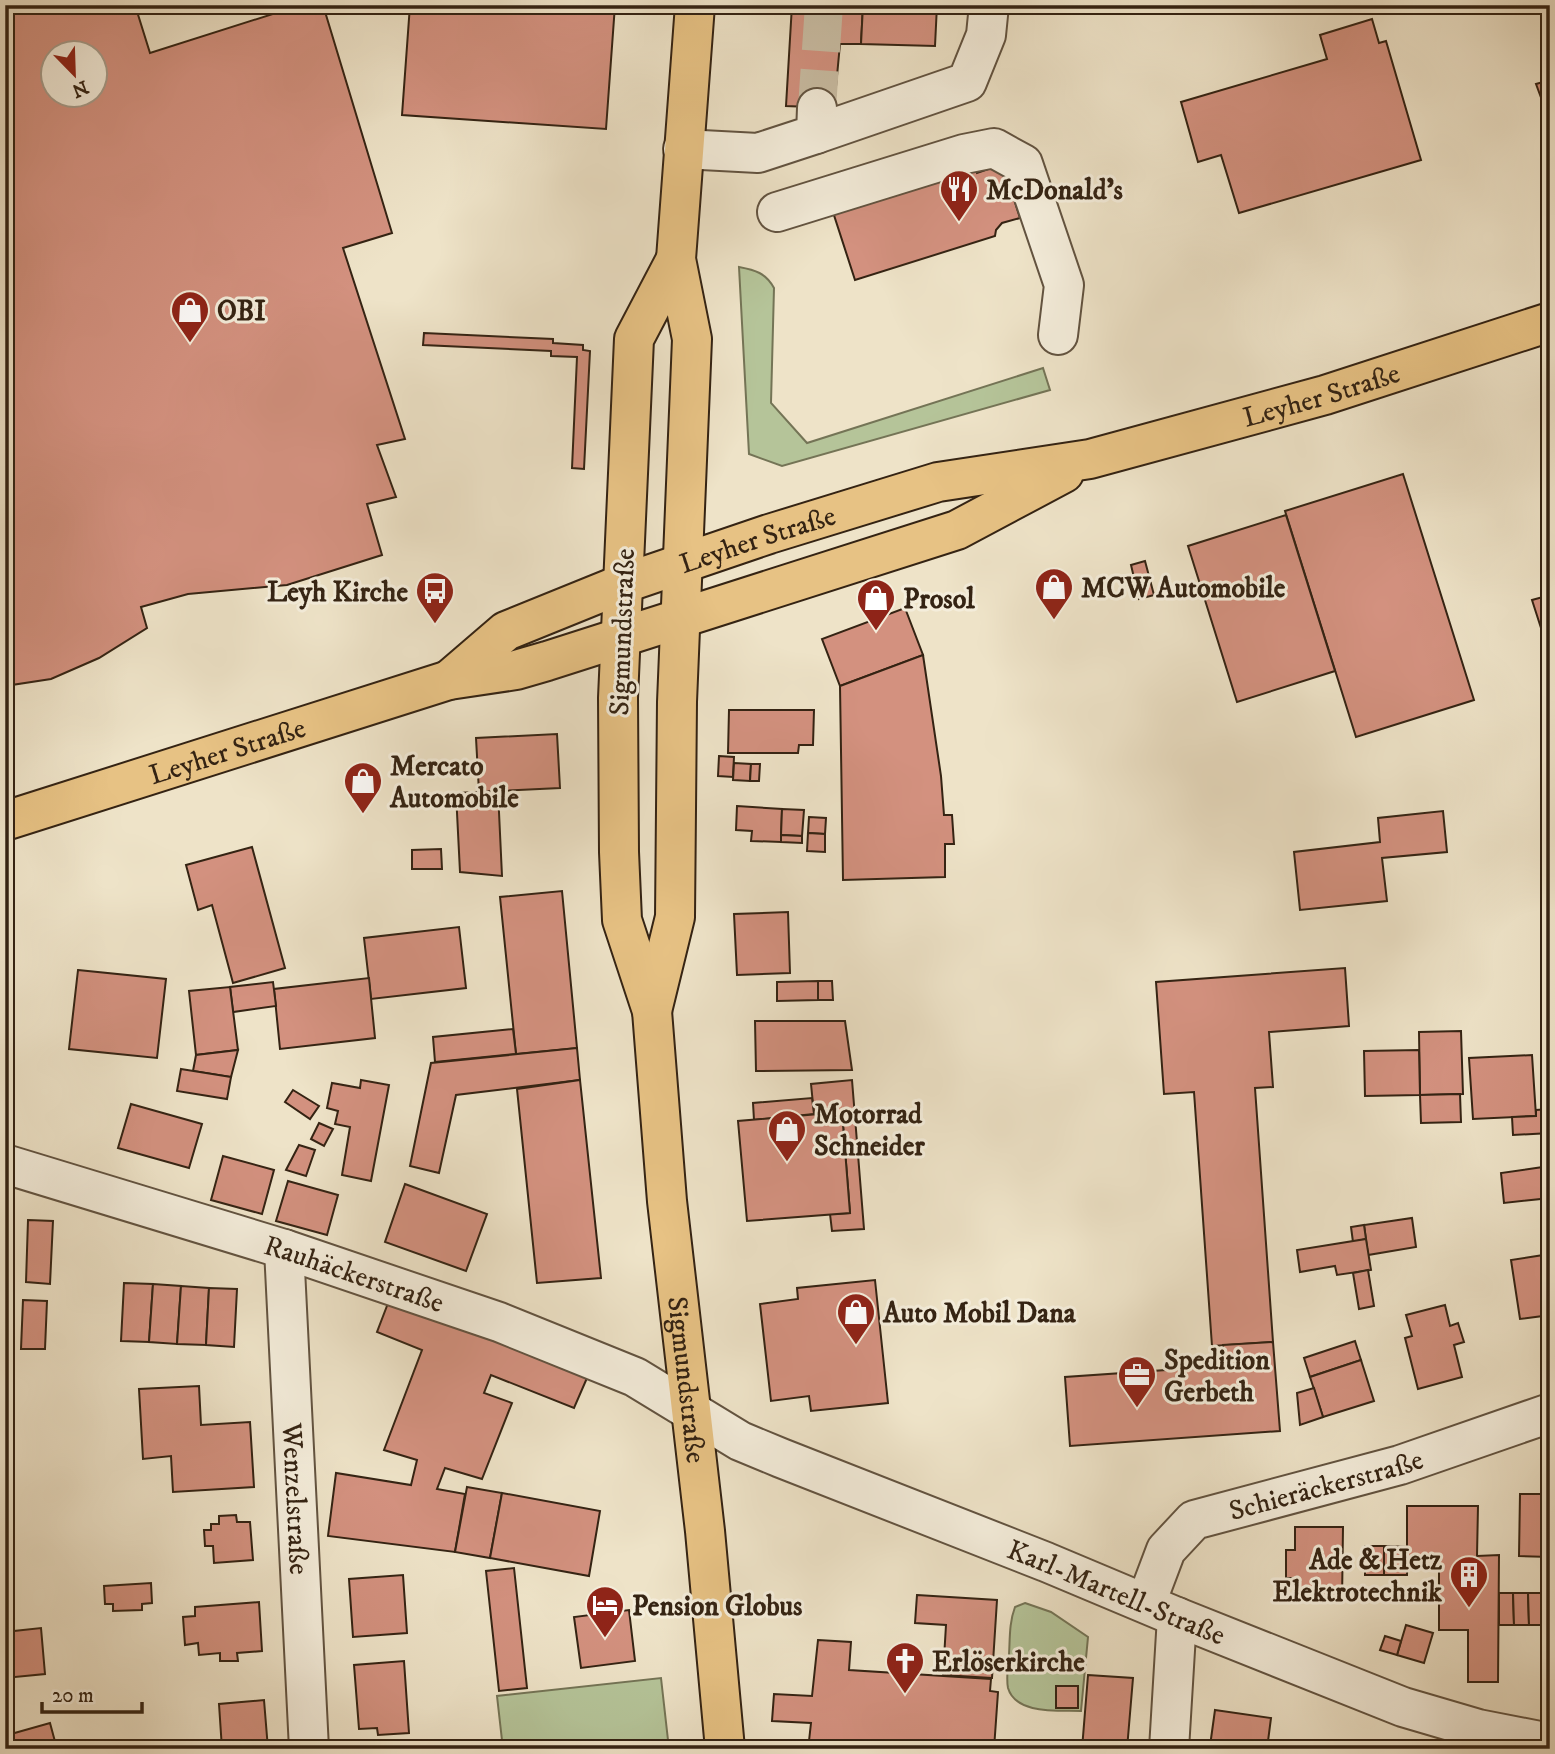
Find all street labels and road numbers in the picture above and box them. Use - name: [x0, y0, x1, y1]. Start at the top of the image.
- street label: Leyher Straße: [1239, 356, 1404, 436]
- street label: Leyher Straße: [675, 499, 840, 582]
- street label: Sigmundstraße: [602, 548, 643, 716]
- street label: Leyher Straße: [145, 711, 310, 793]
- street label: Rauhäckerstraße: [260, 1228, 448, 1321]
- street label: Sigmundstraße: [659, 1294, 713, 1465]
- street label: Wenzelstraße: [274, 1421, 316, 1575]
- street label: Schieräckerstraße: [1225, 1442, 1428, 1529]
- street label: Karl-Martell-Straße: [1002, 1533, 1230, 1653]

